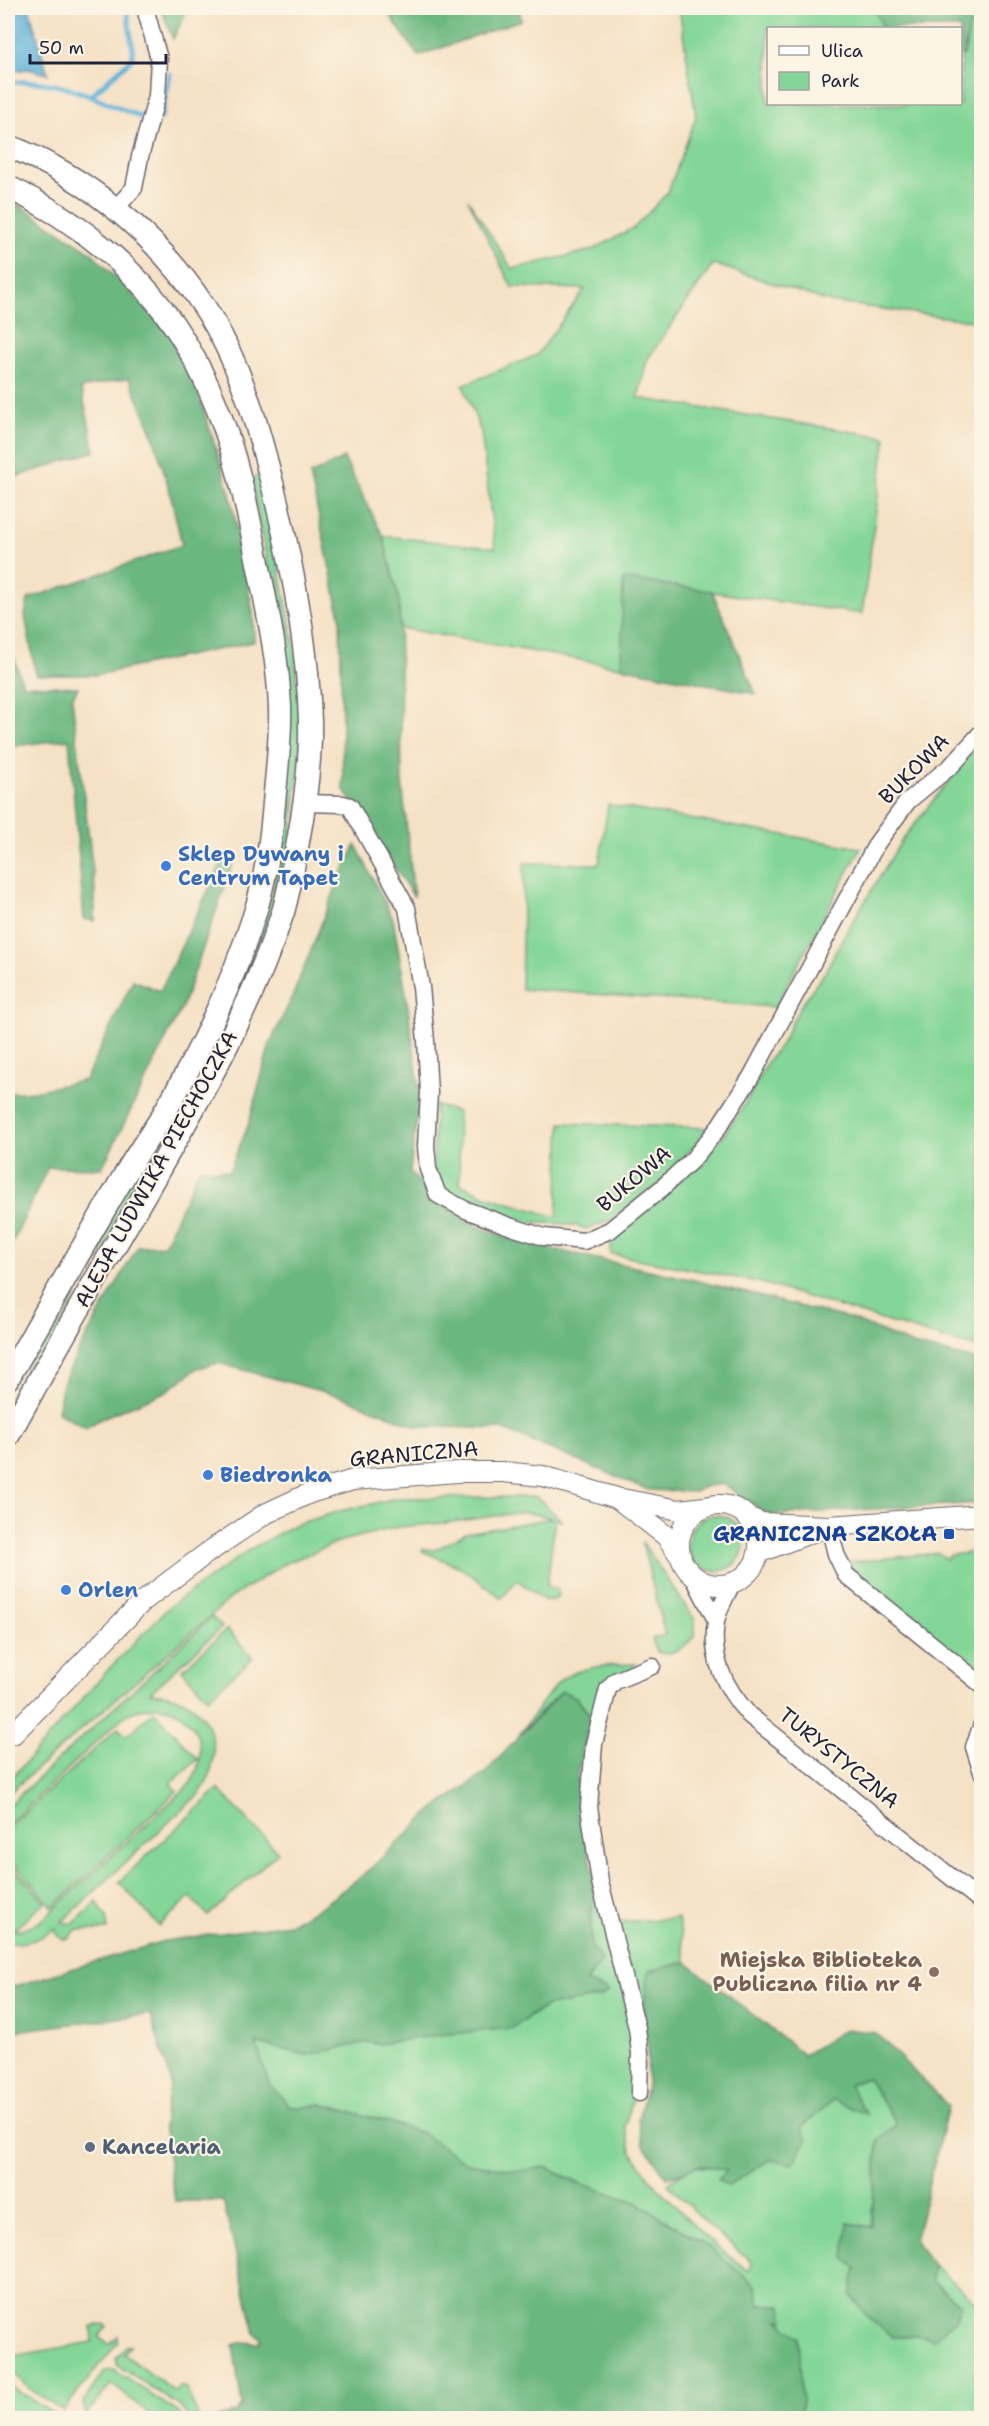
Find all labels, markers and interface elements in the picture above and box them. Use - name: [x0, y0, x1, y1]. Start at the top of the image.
- scale bar: [30, 27, 166, 65]
- legend: [767, 27, 962, 105]
- text: 50 m: [39, 36, 84, 60]
- text: Ulica: [821, 39, 863, 63]
- text: Park: [821, 69, 860, 93]
- street label: BUKOWA: [873, 728, 955, 810]
- place label: Sklep Dywany i Centrum Tapet: [178, 840, 344, 892]
- marker: Sklep Dywany i Centrum Tapet: [159, 859, 173, 873]
- street label: ALEJA LUDWIKA PIECHOCZKA: [68, 1026, 244, 1312]
- street label: BUKOWA: [591, 1140, 677, 1218]
- street label: GRANICZNA: [349, 1434, 479, 1474]
- place label: Biedronka: [220, 1461, 333, 1489]
- marker: Biedronka: [201, 1468, 215, 1482]
- place label: GRANICZNA SZKOŁA: [713, 1520, 937, 1548]
- marker: GRANICZNA SZKOŁA: [942, 1527, 956, 1541]
- place label: Orlen: [78, 1576, 138, 1604]
- marker: Orlen: [59, 1583, 73, 1597]
- street label: TURYSTYCZNA: [773, 1701, 905, 1815]
- place label: Miejska Biblioteka Publiczna filia nr 4: [712, 1946, 923, 1998]
- marker: Miejska Biblioteka Publiczna filia nr 4: [927, 1965, 941, 1979]
- place label: Kancelaria: [102, 2133, 222, 2161]
- marker: Kancelaria: [83, 2140, 97, 2154]

